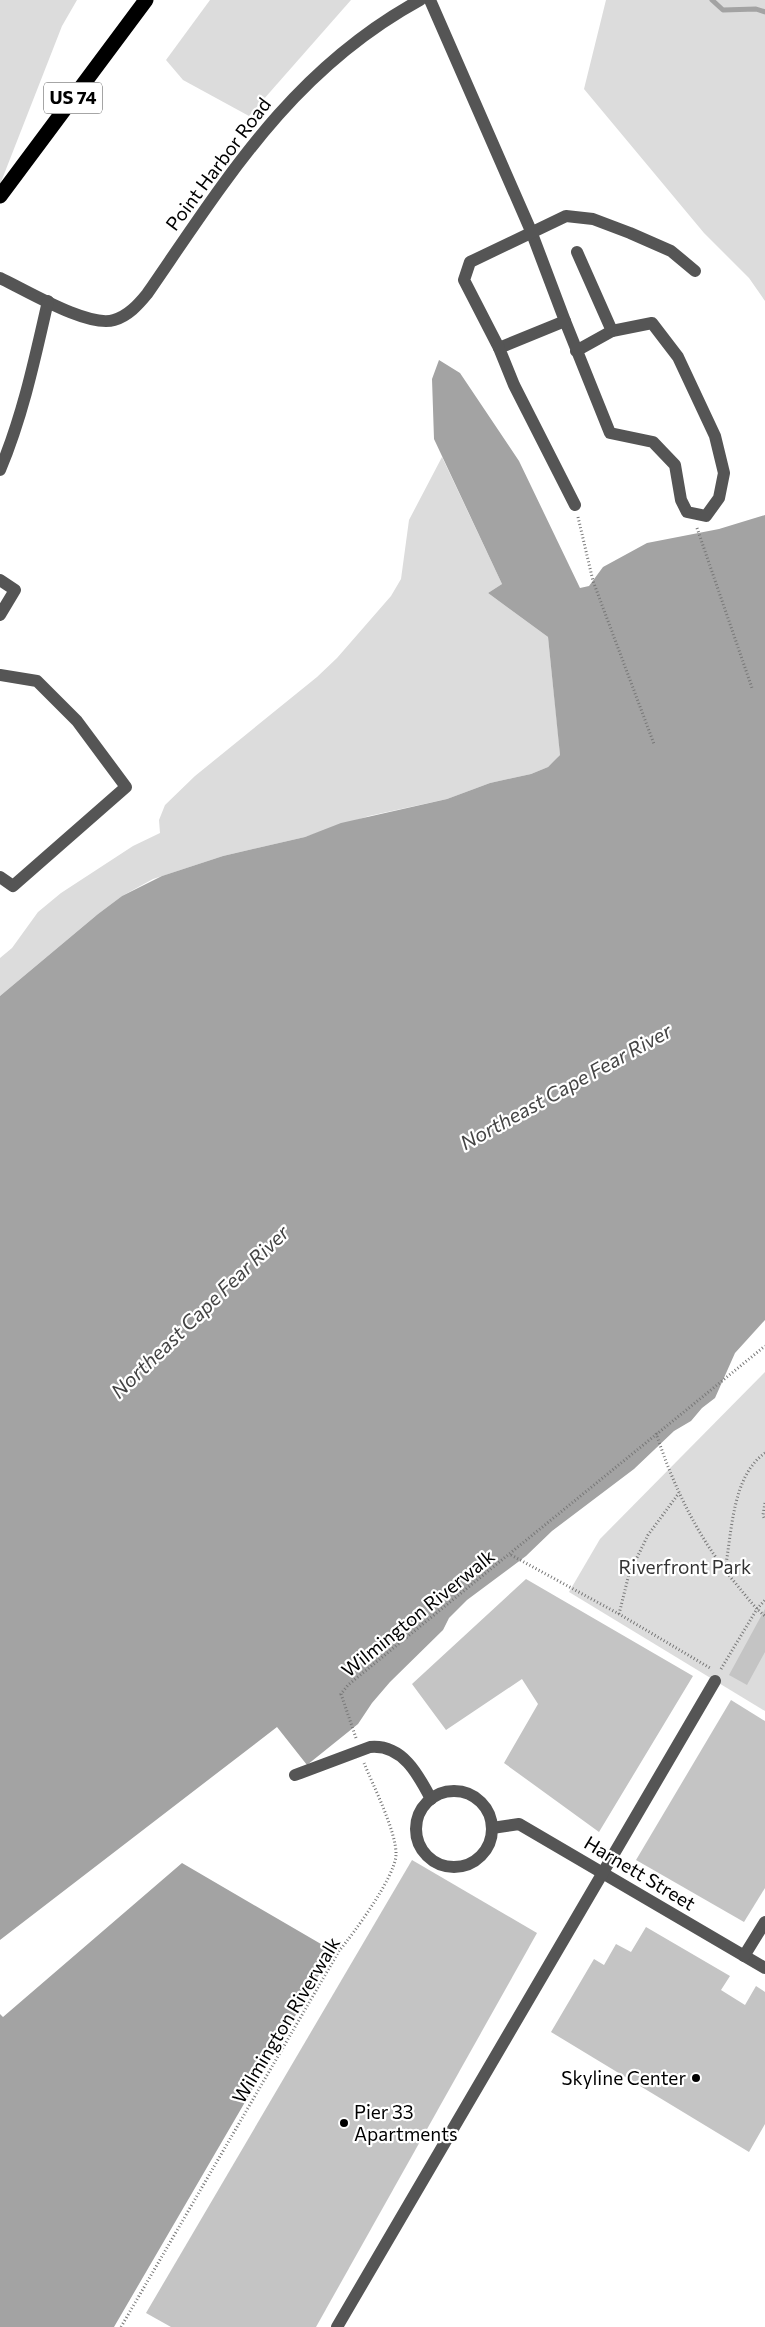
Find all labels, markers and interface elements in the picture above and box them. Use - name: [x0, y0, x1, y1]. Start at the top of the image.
- road number: US 74: [44, 82, 102, 114]
- street label: Point Harbor Road: [160, 93, 275, 235]
- water label: Northeast Cape Fear River: [456, 1017, 676, 1154]
- water label: Northeast Cape Fear River: [105, 1219, 294, 1403]
- street label: Wilmington Riverwalk: [337, 1544, 499, 1681]
- park label: Riverfront Park: [619, 1555, 751, 1578]
- street label: Harnett Street: [581, 1830, 700, 1915]
- street label: Wilmington Riverwalk: [227, 1932, 344, 2107]
- place label: Skyline Center: [561, 2066, 686, 2089]
- marker: Skyline Center: [690, 2072, 702, 2084]
- place label: Pier 33 Apartments: [354, 2100, 458, 2145]
- marker: Pier 33 Apartments: [338, 2117, 350, 2129]

